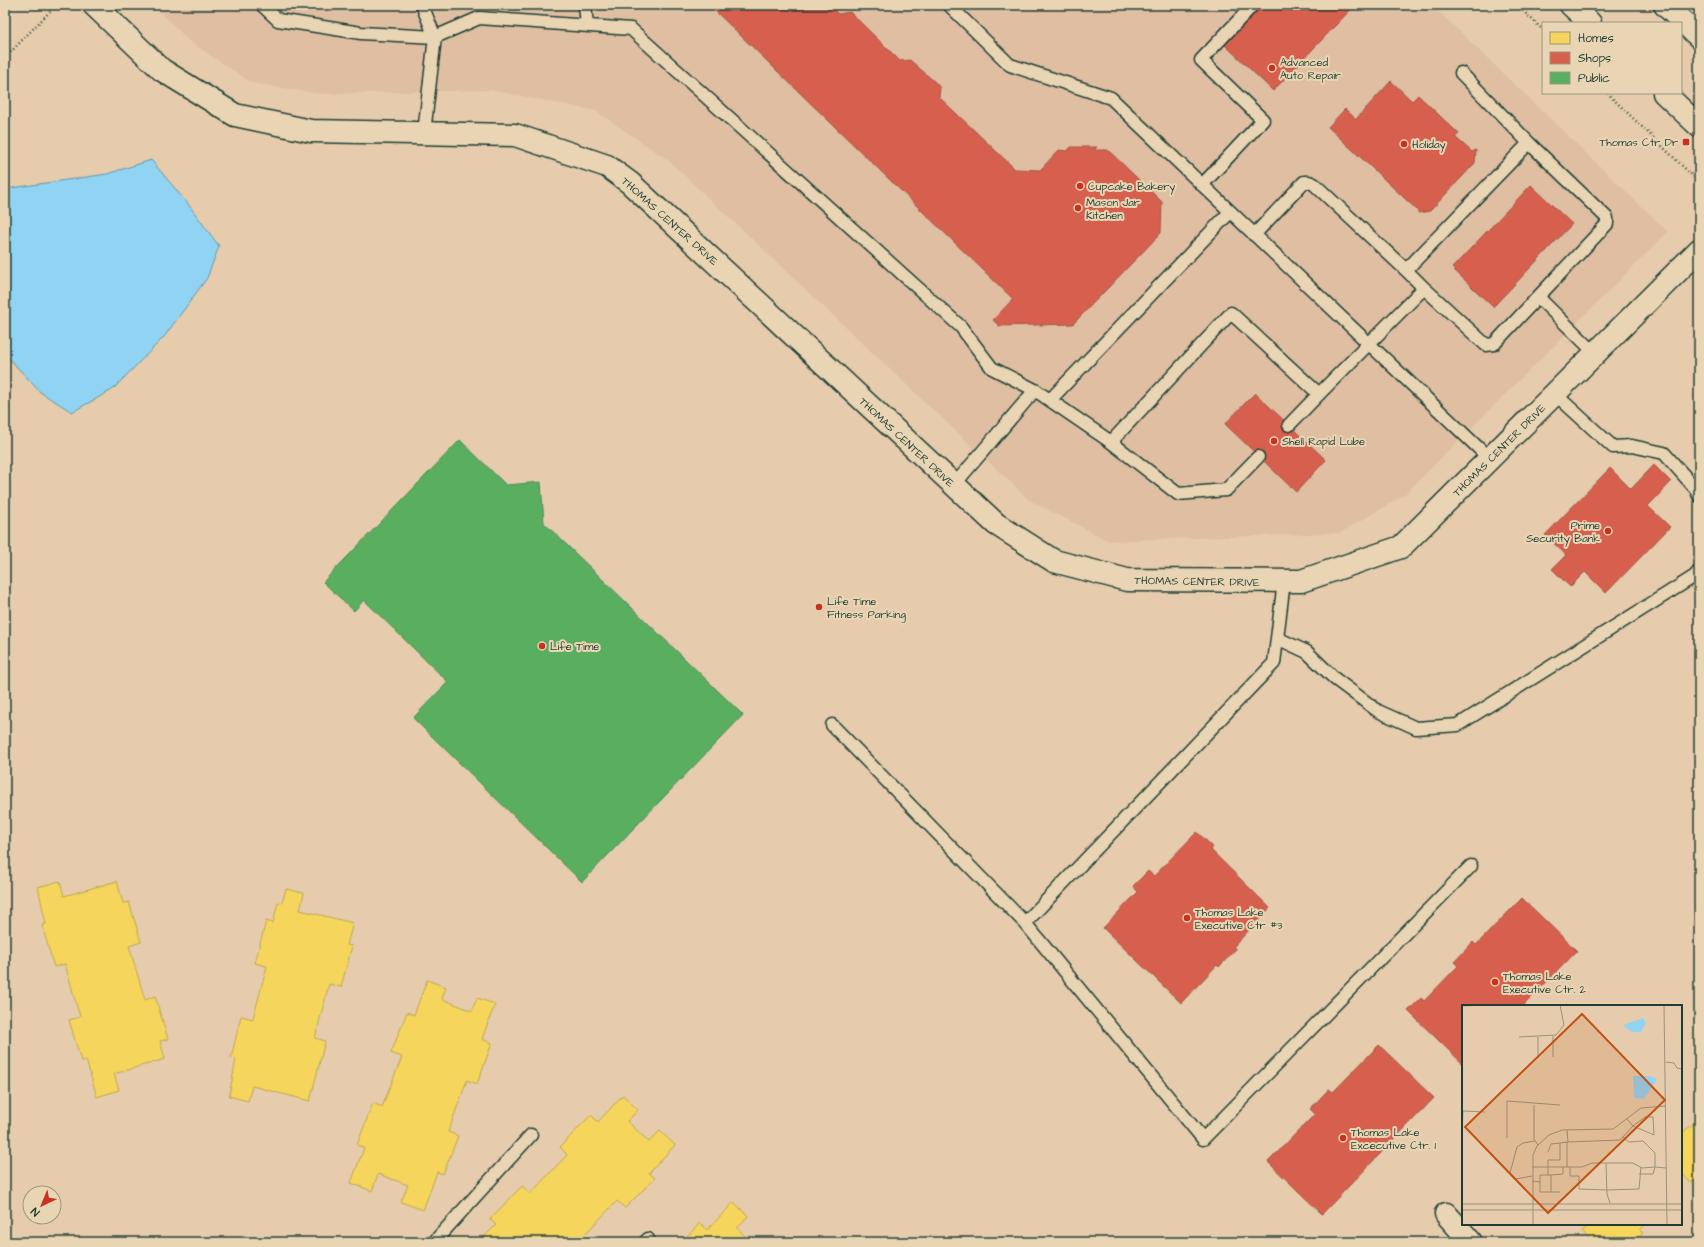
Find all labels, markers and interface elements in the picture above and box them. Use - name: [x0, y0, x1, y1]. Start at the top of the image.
- legend: [1542, 22, 1682, 94]
- text: Homes: [1578, 30, 1614, 47]
- text: Shops: [1578, 50, 1611, 67]
- place label: Advanced Auto Repair: [1280, 55, 1341, 83]
- marker: Advanced Auto Repair: [1267, 63, 1277, 73]
- text: Public: [1578, 70, 1610, 87]
- place label: Thomas Ctr Dr: [1600, 135, 1678, 150]
- place label: Holiday: [1412, 137, 1446, 153]
- marker: Thomas Ctr Dr: [1681, 137, 1691, 147]
- marker: Holiday: [1399, 139, 1409, 149]
- street label: THOMAS CENTER DRIVE: [618, 174, 722, 269]
- place label: Cupcake Bakery: [1088, 179, 1175, 195]
- marker: Cupcake Bakery: [1075, 181, 1085, 191]
- place label: Mason Jar Kitchen: [1086, 195, 1140, 223]
- marker: Mason Jar Kitchen: [1073, 203, 1083, 213]
- street label: THOMAS CENTER DRIVE: [856, 394, 958, 491]
- street label: THOMAS CENTER DRIVE: [1450, 400, 1549, 500]
- place label: Shell Rapid Lube: [1282, 434, 1365, 449]
- marker: Shell Rapid Lube: [1269, 436, 1279, 446]
- place label: Prime Security Bank: [1526, 518, 1600, 547]
- marker: Prime Security Bank: [1603, 526, 1613, 536]
- street label: THOMAS CENTER DRIVE: [1134, 573, 1260, 590]
- place label: Life Time Fitness Parking: [827, 594, 906, 623]
- marker: Life Time Fitness Parking: [814, 602, 824, 612]
- place label: Life Time: [550, 639, 599, 654]
- marker: Life Time: [537, 641, 547, 651]
- place label: Thomas Lake Executive Ctr #3: [1195, 905, 1283, 933]
- marker: Thomas Lake Executive Ctr #3: [1182, 913, 1192, 923]
- place label: Thomas Lake Executive Ctr. 2: [1503, 969, 1587, 997]
- marker: Thomas Lake Executive Ctr. 2: [1490, 977, 1500, 987]
- inset map: [1462, 1005, 1682, 1225]
- place label: Thomas Lake Excecutive Ctr. 1: [1351, 1125, 1437, 1153]
- marker: Thomas Lake Excecutive Ctr. 1: [1338, 1133, 1348, 1143]
- north arrow: [22, 1185, 62, 1225]
- text: N: [28, 1204, 43, 1220]

